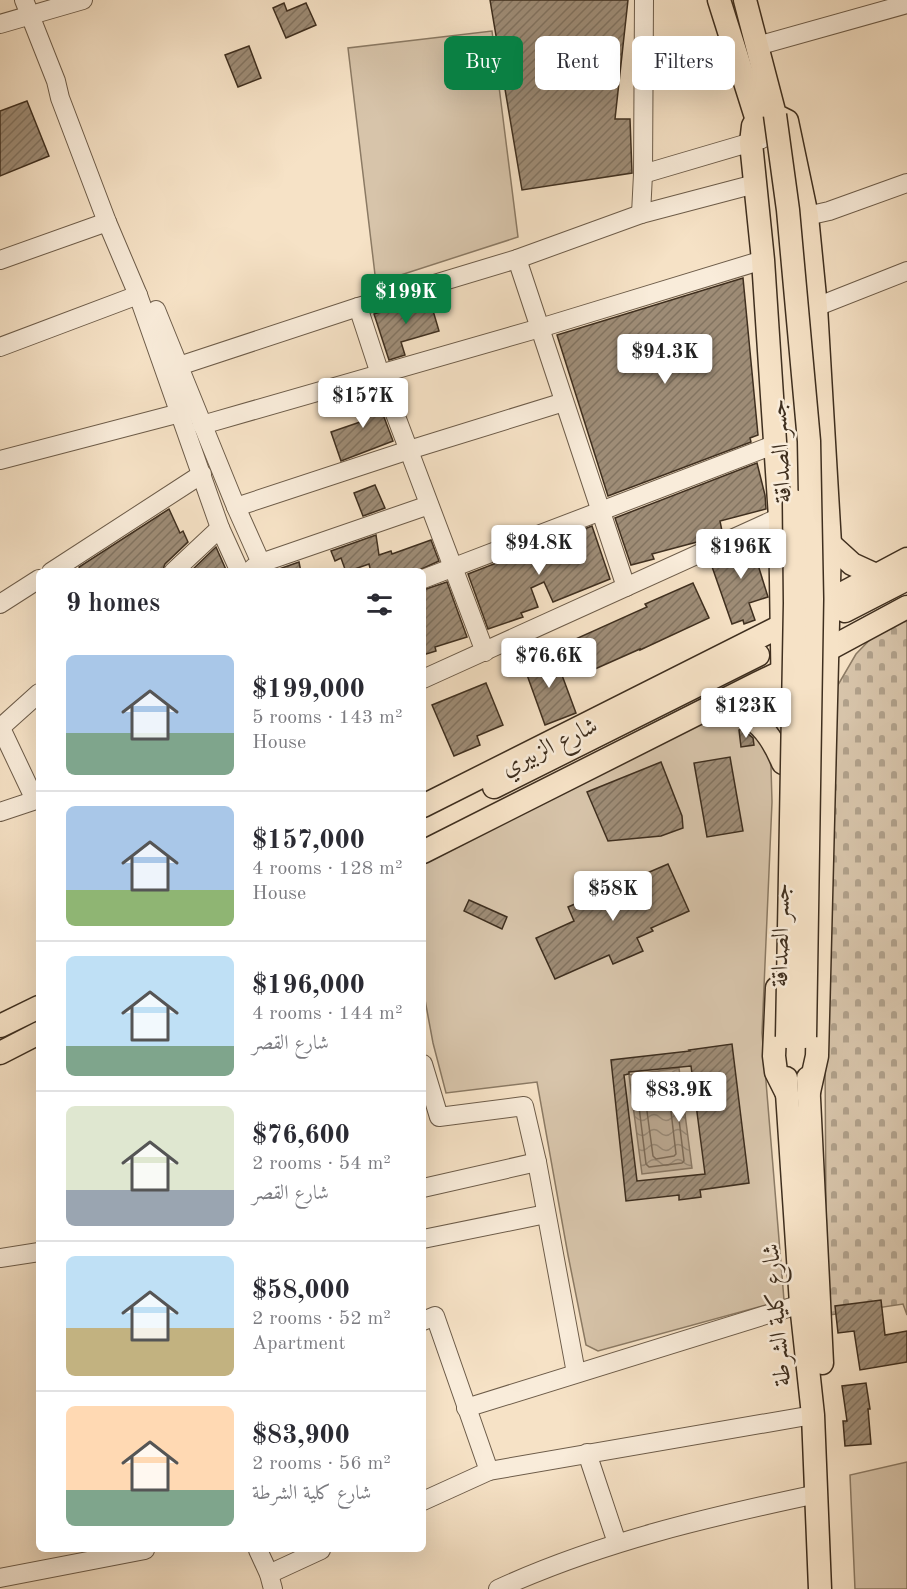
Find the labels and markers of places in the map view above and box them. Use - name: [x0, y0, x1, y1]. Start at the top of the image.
- pin: $199K: [364, 274, 448, 325]
- pin: $94.3K: [616, 334, 714, 385]
- pin: $157K: [321, 378, 405, 429]
- pin: $94.8K: [490, 525, 588, 576]
- pin: $196K: [699, 529, 783, 580]
- pin: $76.6K: [500, 638, 598, 689]
- pin: $123K: [704, 688, 788, 739]
- pin: $58K: [577, 871, 649, 922]
- pin: $83.9K: [630, 1072, 728, 1123]

